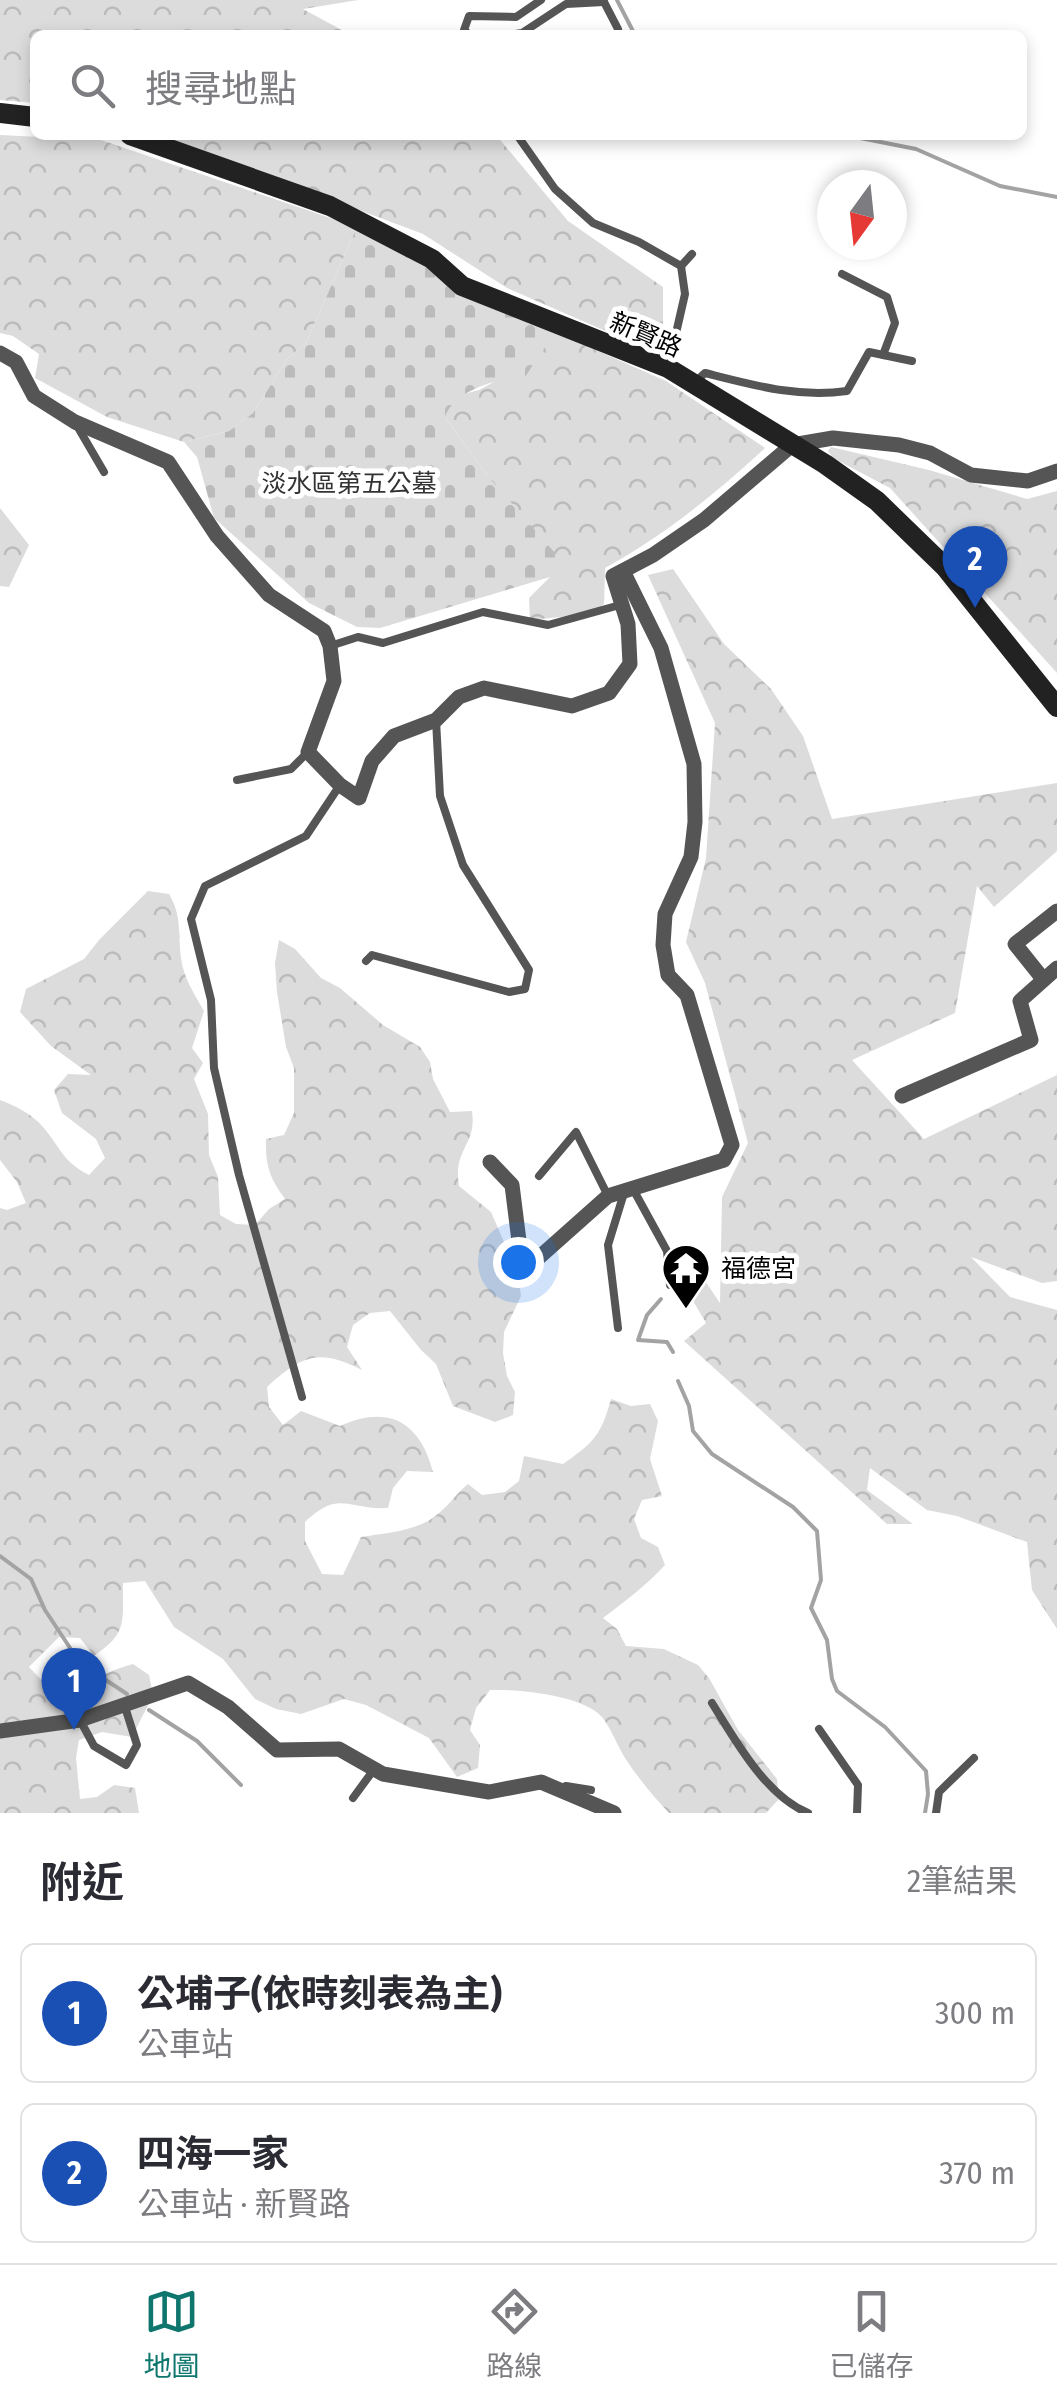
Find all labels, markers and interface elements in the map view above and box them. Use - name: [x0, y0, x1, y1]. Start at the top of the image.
- search box: [30, 30, 1027, 140]
- icon: search: [65, 58, 120, 113]
- text: 搜尋地點: [145, 66, 297, 112]
- north arrow: [817, 170, 907, 260]
- street label: 新賢路: [605, 306, 686, 363]
- park label: 淡水區第五公墓: [261, 469, 437, 499]
- pin: 2: [942, 526, 1008, 608]
- your location: [493, 1237, 544, 1288]
- temple icon: 福德宮: [660, 1242, 712, 1310]
- place label: 福德宮: [721, 1254, 796, 1284]
- pin: 1: [42, 1648, 106, 1730]
- text: 附近: [40, 1858, 124, 1908]
- text: 2筆結果: [907, 1862, 1017, 1900]
- text: 公埔子(依時刻表為主): [137, 1971, 502, 2017]
- text: 1: [68, 1994, 81, 2032]
- text: 300 m: [935, 1994, 1015, 2032]
- text: 公車站: [137, 2025, 233, 2063]
- text: 四海一家: [137, 2131, 289, 2177]
- text: 2: [67, 2154, 82, 2192]
- text: 370 m: [939, 2154, 1015, 2192]
- text: 公車站 · 新賢路: [137, 2185, 351, 2223]
- tab: 地圖: [143, 2284, 200, 2384]
- tab: 路線: [486, 2284, 543, 2384]
- tab: 已儲存: [829, 2284, 914, 2384]

